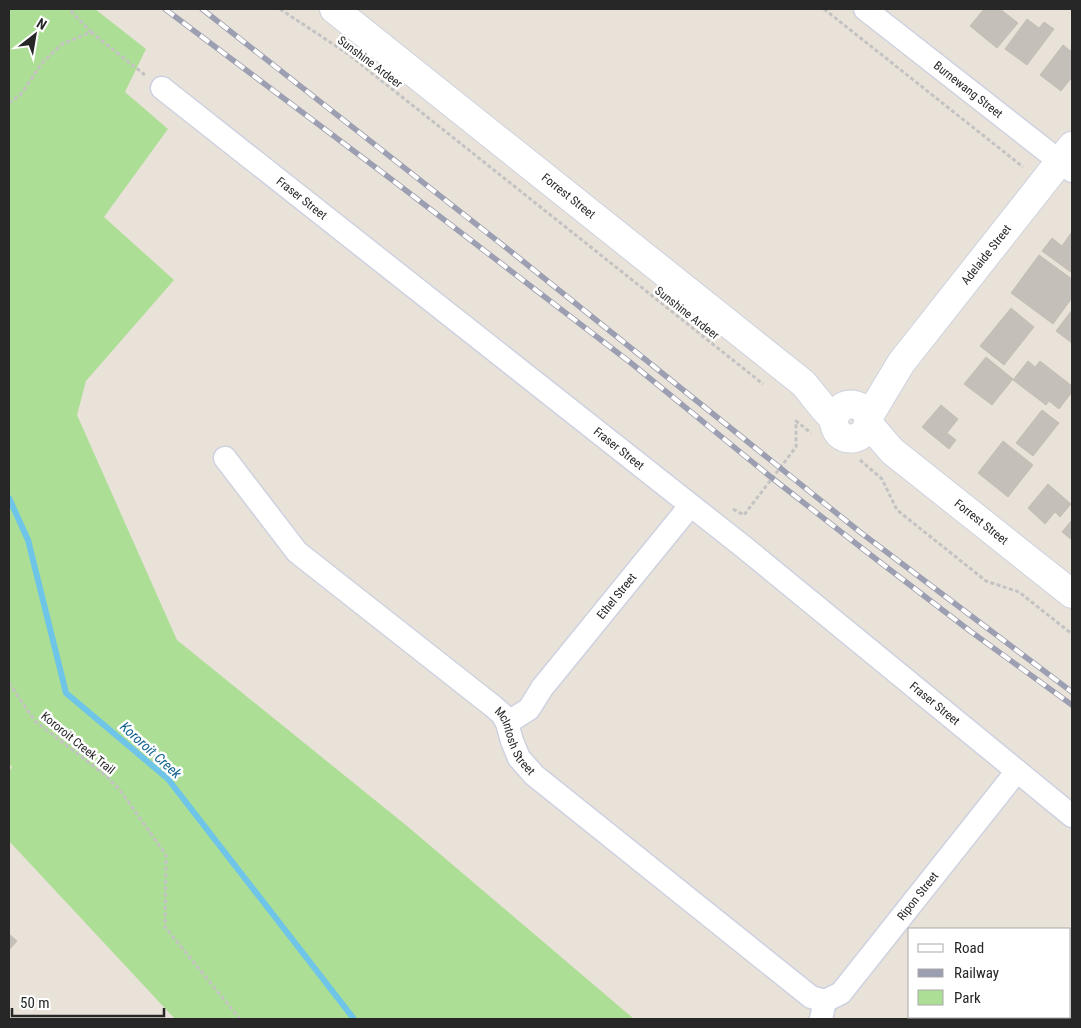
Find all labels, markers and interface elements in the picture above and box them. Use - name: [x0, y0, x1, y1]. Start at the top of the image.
- north arrow: [10, 10, 60, 60]
- text: N: [34, 15, 49, 33]
- street label: Sunshine Ardeer: [335, 33, 405, 91]
- street label: Burnewang Street: [931, 58, 1006, 121]
- street label: Forrest Street: [539, 170, 598, 222]
- street label: Fraser Street: [274, 174, 330, 223]
- street label: Adelaide Street: [958, 222, 1014, 287]
- street label: Sunshine Ardeer: [652, 284, 722, 343]
- street label: Fraser Street: [591, 424, 647, 473]
- street label: Forrest Street: [952, 496, 1011, 548]
- street label: Ethel Street: [594, 570, 640, 622]
- street label: Fraser Street: [907, 679, 963, 728]
- street label: McIntosh Street: [492, 704, 538, 778]
- street label: Kororoit Creek Trail: [38, 709, 118, 777]
- water label: Kororoit Creek: [117, 718, 185, 782]
- street label: Ripon Street: [894, 869, 942, 923]
- legend: [908, 928, 1071, 1018]
- text: Road: [954, 939, 984, 957]
- text: Railway: [954, 964, 999, 982]
- scale bar: [12, 986, 165, 1018]
- text: Park: [954, 989, 981, 1007]
- text: 50 m: [20, 994, 50, 1012]

